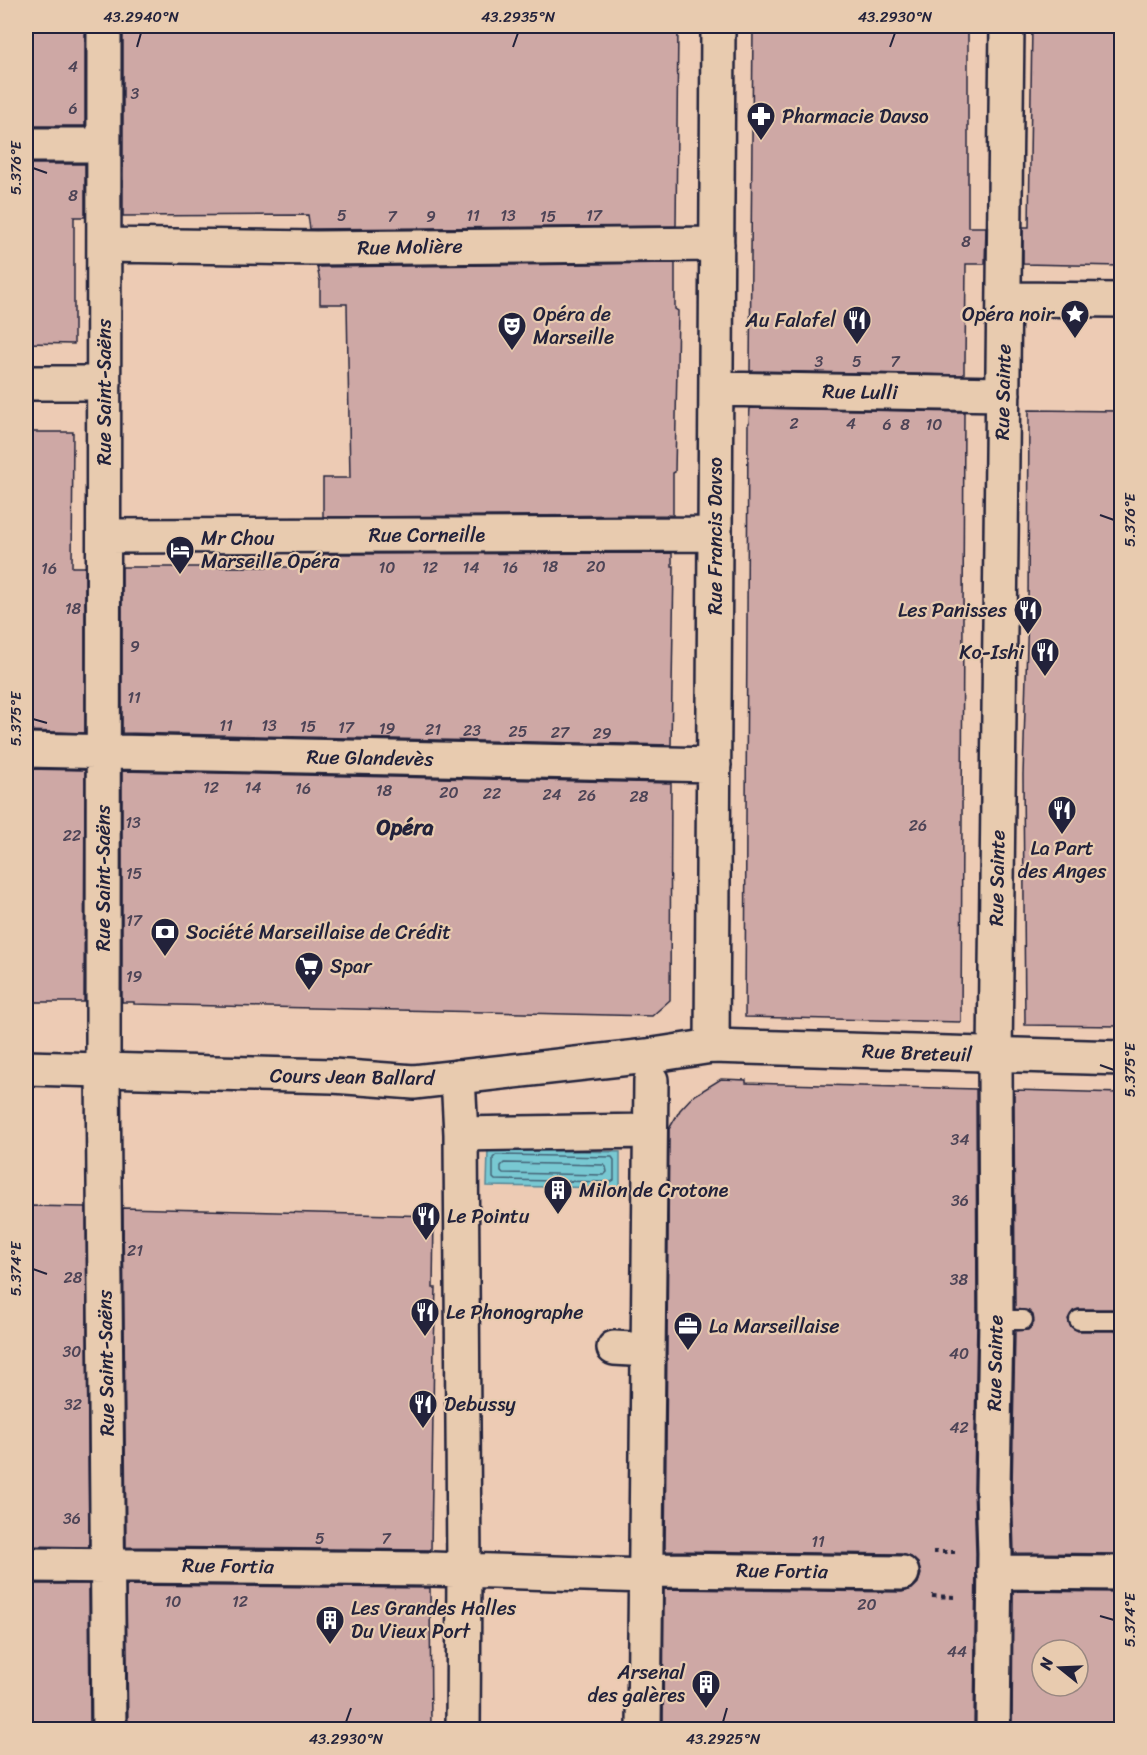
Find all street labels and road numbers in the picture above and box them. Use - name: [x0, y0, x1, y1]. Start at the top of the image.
- street label: Rue Molière: [357, 229, 463, 265]
- street label: Rue Saint-Saëns: [87, 318, 122, 465]
- street label: Rue Sainte: [985, 344, 1021, 440]
- street label: Rue Lulli: [822, 374, 899, 410]
- street label: Rue Francis Davso: [698, 457, 733, 615]
- street label: Rue Corneille: [369, 518, 486, 553]
- street label: Rue Glandevès: [306, 739, 435, 777]
- street label: Rue Saint-Saëns: [86, 804, 121, 951]
- street label: Rue Sainte: [979, 830, 1015, 926]
- street label: Rue Breteuil: [861, 1034, 973, 1072]
- street label: Cours Jean Ballard: [270, 1058, 436, 1096]
- street label: Rue Saint-Saëns: [87, 1289, 125, 1436]
- street label: Rue Sainte: [977, 1315, 1013, 1411]
- street label: Rue Fortia: [182, 1548, 275, 1584]
- street label: Rue Fortia: [736, 1553, 829, 1589]

